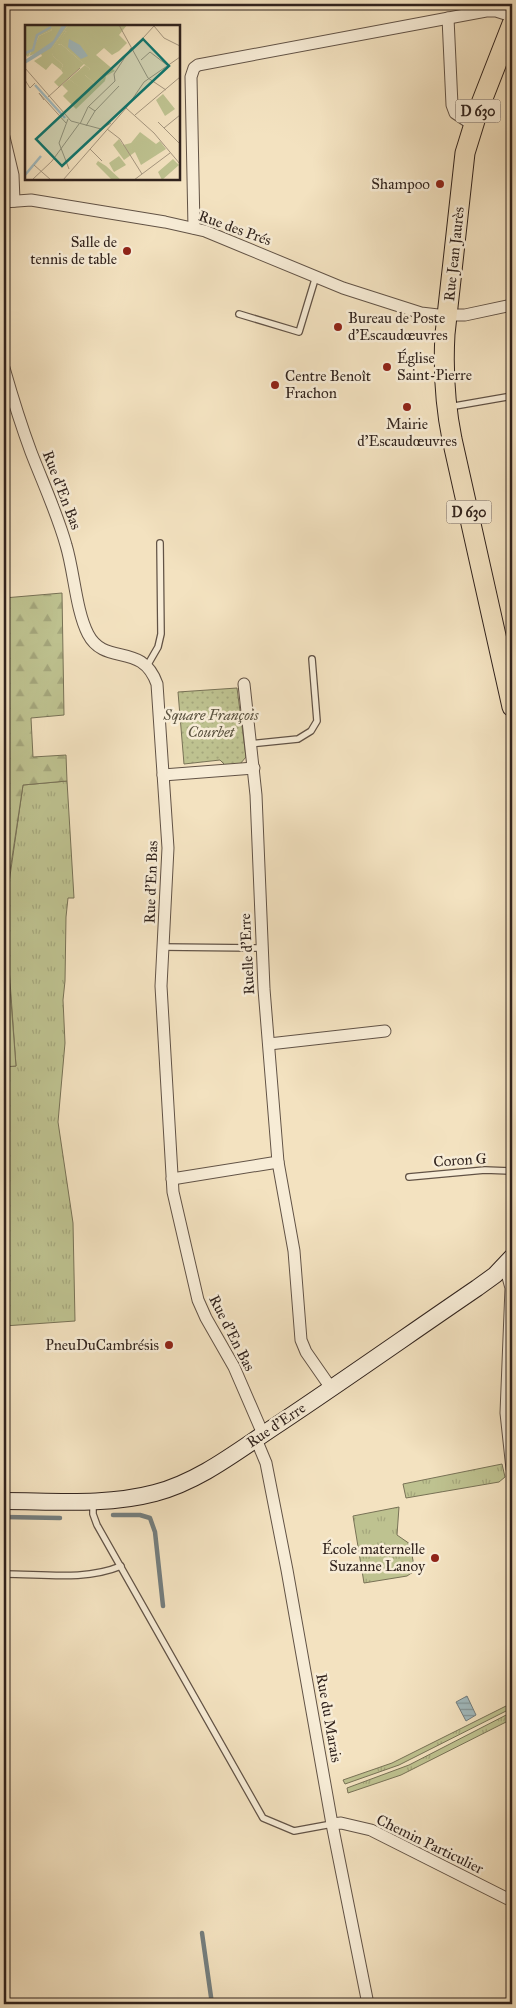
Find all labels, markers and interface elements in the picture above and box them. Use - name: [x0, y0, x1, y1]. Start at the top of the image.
- inset map: [25, 25, 180, 180]
- road number: D 630: [456, 100, 500, 122]
- place label: Shampoo: [371, 175, 430, 193]
- marker: Shampoo: [434, 178, 446, 190]
- street label: Rue Jean Jaurès: [440, 206, 469, 302]
- street label: Rue des Prés: [196, 207, 274, 249]
- place label: Salle de tennis de table: [30, 233, 117, 268]
- marker: Salle de tennis de table: [121, 245, 133, 257]
- place label: Bureau de Poste d'Escaudœuvres: [348, 309, 448, 344]
- marker: Bureau de Poste d'Escaudœuvres: [332, 321, 344, 333]
- place label: Église Saint-Pierre: [397, 348, 472, 384]
- marker: Église Saint-Pierre: [381, 361, 393, 373]
- place label: Centre Benoît Frachon: [285, 367, 372, 402]
- marker: Centre Benoît Frachon: [269, 379, 281, 391]
- marker: Mairie d'Escaudœuvres: [401, 401, 413, 413]
- place label: Mairie d'Escaudœuvres: [357, 415, 457, 450]
- street label: Rue d'En Bas: [39, 448, 85, 532]
- road number: D 630: [446, 501, 492, 524]
- park label: Square François Courbet: [162, 706, 259, 741]
- street label: Rue d'En Bas: [141, 840, 161, 924]
- street label: Ruelle d'Erre: [236, 913, 258, 995]
- street label: Coron G: [433, 1149, 487, 1171]
- street label: Rue d'En Bas: [205, 1292, 259, 1374]
- place label: PneuDuCambrésis: [45, 1336, 159, 1354]
- marker: PneuDuCambrésis: [163, 1339, 175, 1351]
- street label: Rue d'Erre: [243, 1399, 309, 1451]
- place label: École maternelle Suzanne Lanoy: [322, 1539, 426, 1575]
- marker: École maternelle Suzanne Lanoy: [429, 1552, 441, 1564]
- street label: Rue du Marais: [312, 1672, 346, 1764]
- street label: Chemin Particulier: [374, 1810, 487, 1878]

